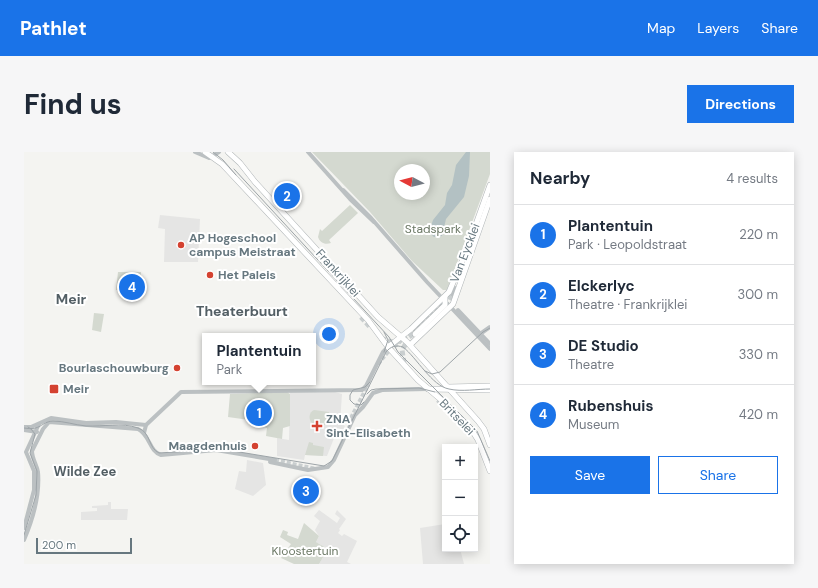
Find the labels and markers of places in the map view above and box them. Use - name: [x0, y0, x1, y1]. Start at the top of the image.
- pin: 2: [274, 181, 300, 211]
- place label: AP Hogeschool campus Meistraat: [189, 230, 296, 260]
- marker: AP Hogeschool campus Meistraat: [176, 240, 186, 250]
- place label: Het Paleis: [218, 267, 276, 283]
- marker: Het Paleis: [205, 270, 215, 280]
- pin: 4: [119, 272, 145, 302]
- place label: Bourlaschouwburg: [59, 360, 169, 376]
- marker: Bourlaschouwburg: [172, 363, 182, 373]
- place label: Meir: [63, 381, 89, 397]
- marker: Meir: [48, 383, 60, 395]
- pin: 1: [246, 398, 272, 428]
- place label: ZNA Sint-Elisabeth: [326, 411, 411, 441]
- marker: ZNA Sint-Elisabeth: [311, 420, 323, 432]
- place label: Maagdenhuis: [168, 438, 247, 454]
- marker: Maagdenhuis: [250, 441, 260, 451]
- pin: 3: [293, 476, 319, 506]

